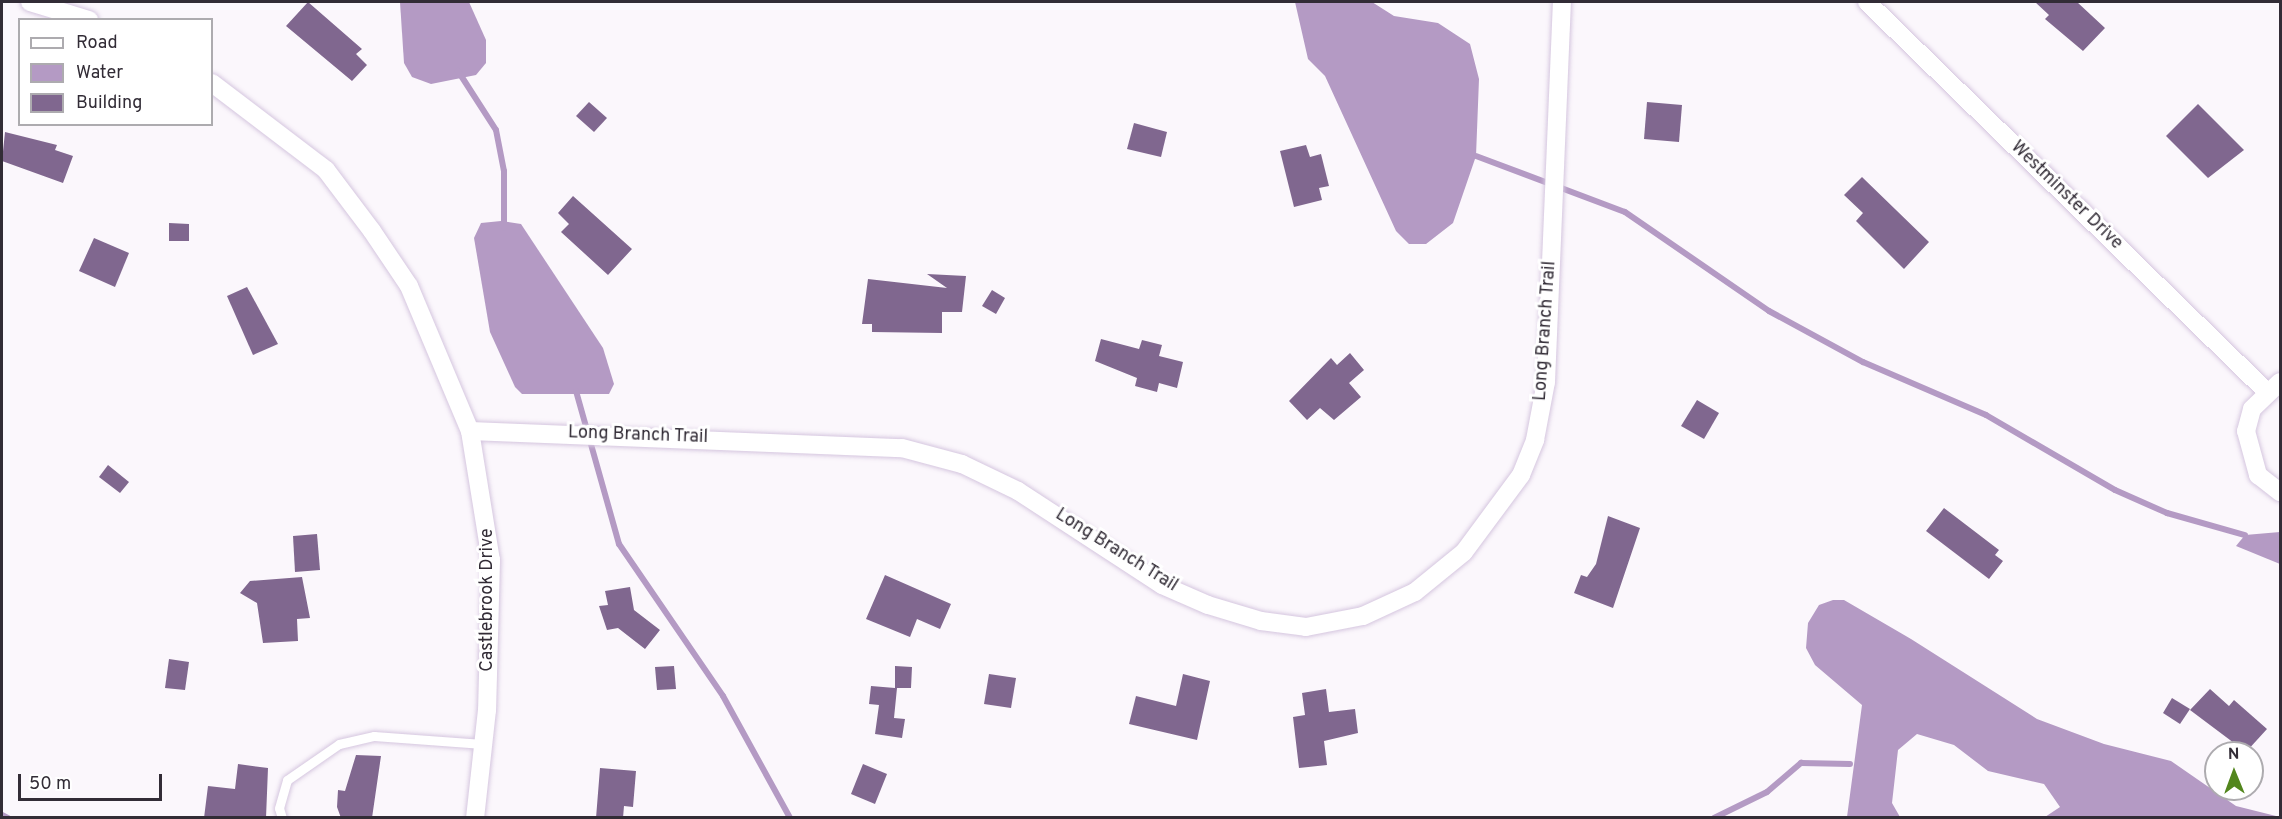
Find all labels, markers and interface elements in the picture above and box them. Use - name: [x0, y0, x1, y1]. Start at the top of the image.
- legend: [18, 18, 213, 126]
- text: Road: [76, 32, 118, 55]
- text: Water: [76, 62, 123, 85]
- text: Building: [76, 92, 142, 115]
- street label: Westminster Drive: [2006, 137, 2126, 255]
- street label: Long Branch Trail: [1530, 260, 1562, 402]
- street label: Long Branch Trail: [567, 423, 709, 449]
- street label: Long Branch Trail: [1050, 504, 1182, 598]
- street label: Castlebrook Drive: [477, 528, 499, 672]
- north arrow: [2204, 741, 2264, 801]
- text: N: [2228, 745, 2240, 765]
- scale bar: [21, 762, 165, 800]
- text: 50 m: [29, 773, 71, 796]

